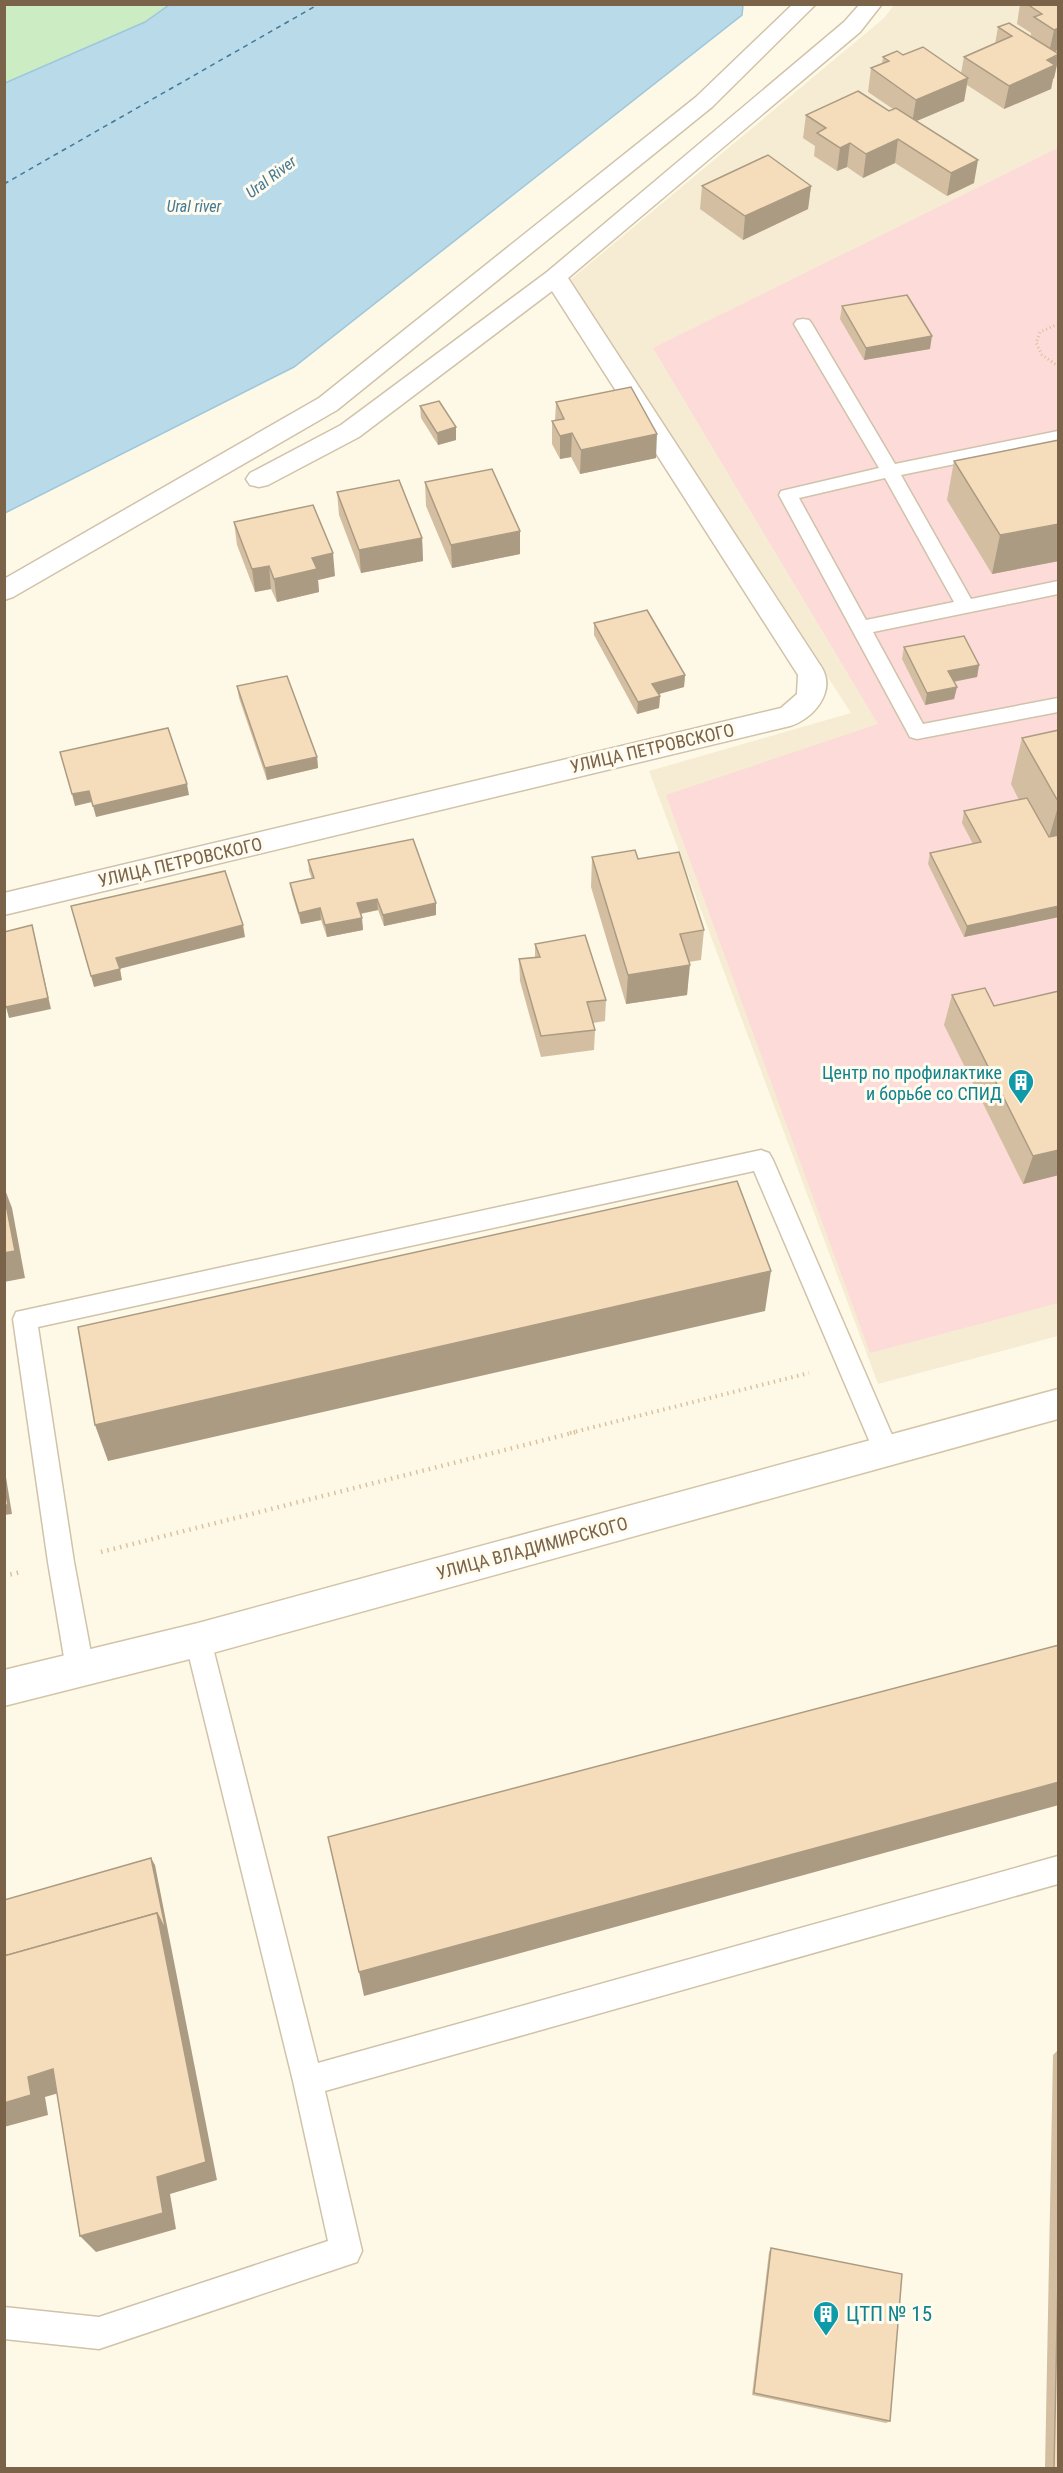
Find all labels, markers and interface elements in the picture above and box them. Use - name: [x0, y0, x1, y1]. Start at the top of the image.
- water label: Ural River: [242, 151, 301, 202]
- water label: Ural river: [167, 197, 223, 216]
- street label: УЛИЦА ПЕТРОВСКОГО: [568, 719, 736, 777]
- street label: УЛИЦА ПЕТРОВСКОГО: [96, 833, 264, 891]
- place label: Центр по профилактике и борьбе со СПИД: [822, 1062, 1002, 1104]
- building icon: Центр по профилактике и борьбе со СПИД: [1006, 1067, 1036, 1105]
- street label: УЛИЦА ВЛАДИМИРСКОГО: [434, 1512, 630, 1584]
- building icon: ЦТП № 15: [811, 2299, 841, 2337]
- place label: ЦТП № 15: [846, 2302, 932, 2326]

